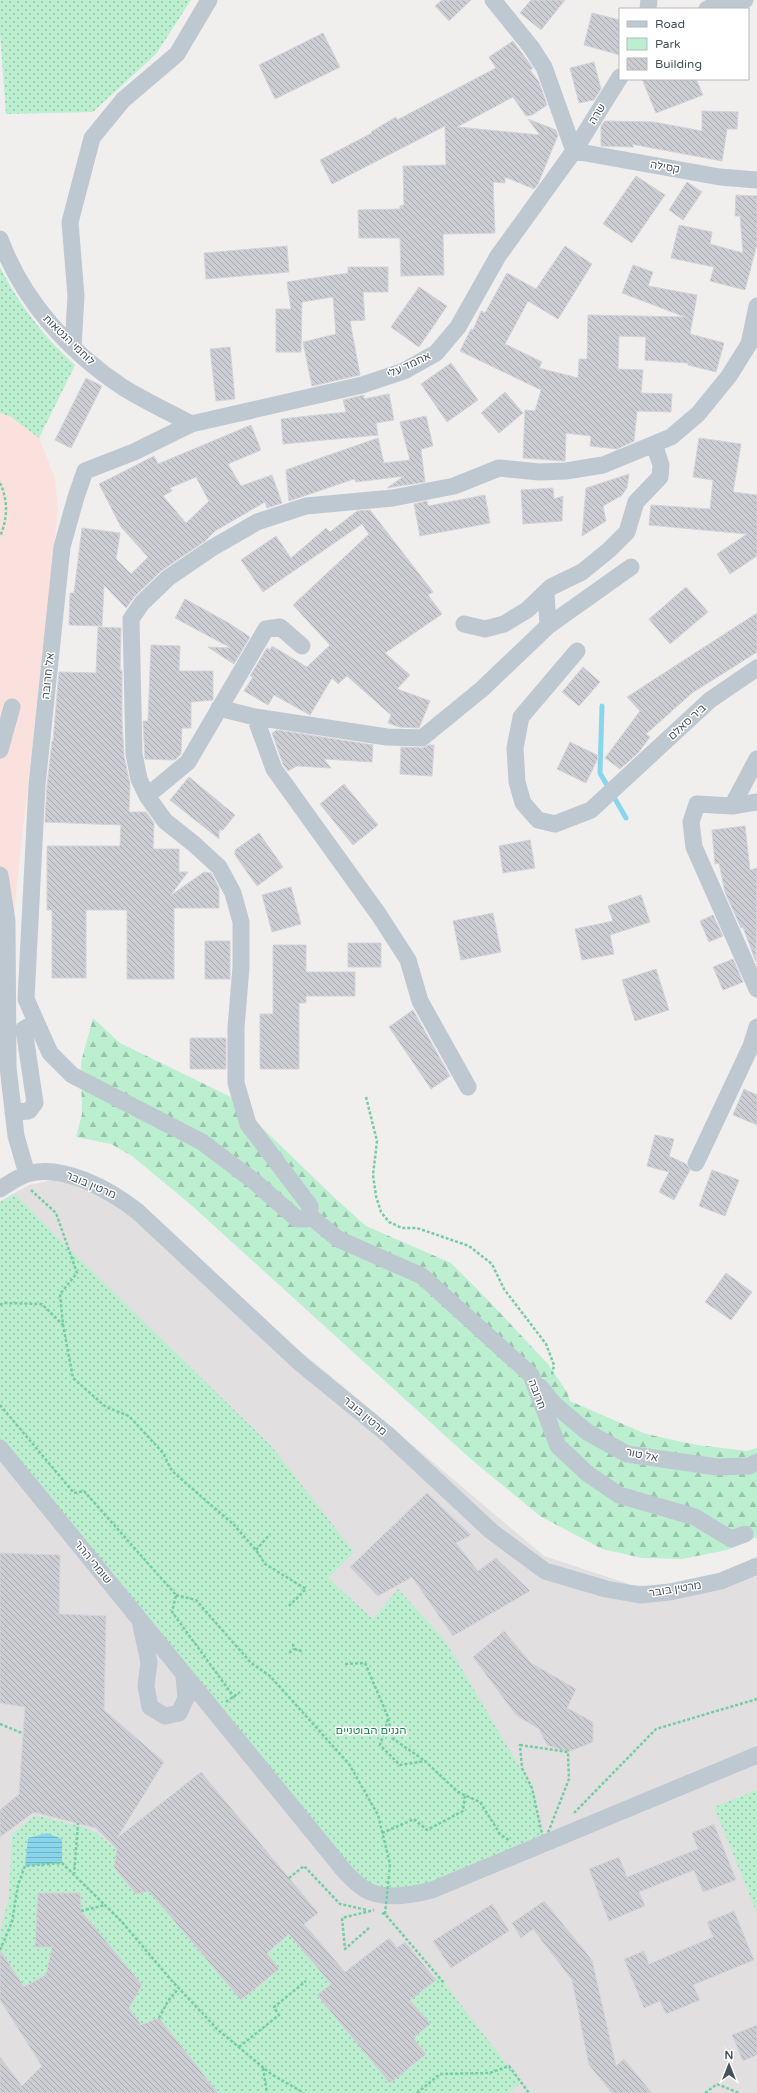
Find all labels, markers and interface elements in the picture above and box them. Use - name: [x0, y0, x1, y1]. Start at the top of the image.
- legend: [619, 8, 749, 80]
- text: Road: [655, 17, 685, 31]
- text: Park: [655, 37, 681, 51]
- text: Building: [655, 57, 702, 71]
- street label: שרה: [586, 101, 608, 127]
- street label: קסילה: [649, 158, 681, 176]
- street label: לוחמי הגטאות: [40, 312, 98, 368]
- street label: אחמד עלי: [385, 349, 433, 381]
- street label: אל חרובה: [39, 652, 57, 700]
- street label: ביר סאלם: [665, 701, 709, 743]
- street label: מרטין בובר: [64, 1169, 118, 1201]
- street label: חרובה: [525, 1377, 549, 1411]
- street label: מרטין בובר: [340, 1394, 390, 1438]
- street label: אל טור: [625, 1445, 659, 1465]
- street label: שומרי ההר: [72, 1538, 114, 1586]
- street label: מרטין בובר: [648, 1578, 702, 1600]
- park label: הגנים הבוטניים: [336, 1724, 406, 1737]
- north arrow: [709, 2045, 749, 2085]
- text: N: [725, 2049, 733, 2062]

